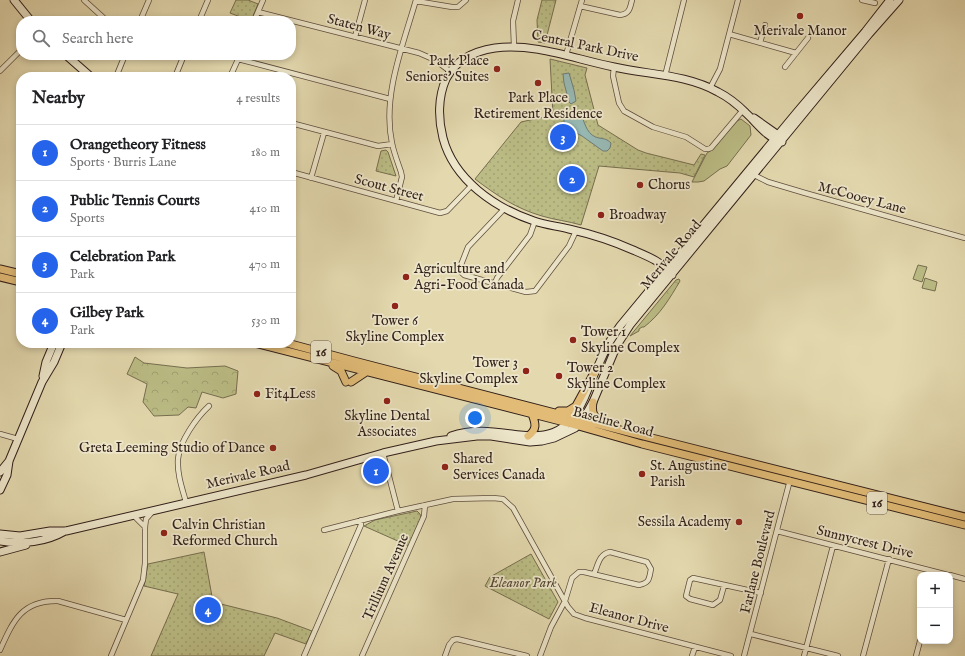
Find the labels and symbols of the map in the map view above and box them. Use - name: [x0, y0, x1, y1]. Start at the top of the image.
- street label: Staten Way: [325, 10, 393, 44]
- marker: Merivale Manor: [795, 11, 805, 21]
- place label: Merivale Manor: [753, 22, 847, 40]
- street label: Central Park Drive: [530, 26, 641, 66]
- place label: Park Place Seniors' Suites: [406, 52, 490, 86]
- marker: Park Place Seniors' Suites: [492, 64, 502, 74]
- marker: Park Place Retirement Residence: [533, 78, 543, 88]
- place label: Park Place Retirement Residence: [474, 89, 603, 123]
- pin: 3: [550, 122, 576, 152]
- pin: 2: [559, 164, 585, 194]
- street label: Scout Street: [353, 170, 426, 206]
- place label: Chorus: [648, 176, 690, 194]
- street label: McCooey Lane: [816, 178, 909, 219]
- marker: Chorus: [635, 180, 645, 190]
- place label: Broadway: [609, 206, 666, 224]
- marker: Broadway: [596, 210, 606, 220]
- street label: Merivale Road: [637, 216, 706, 293]
- place label: Agriculture and Agri-Food Canada: [413, 260, 525, 294]
- marker: Agriculture and Agri-Food Canada: [401, 272, 411, 282]
- marker: Tower 6 Skyline Complex: [390, 301, 400, 311]
- place label: Tower 6 Skyline Complex: [346, 312, 445, 346]
- place label: Tower 1 Skyline Complex: [581, 323, 680, 357]
- marker: Tower 1 Skyline Complex: [568, 335, 578, 345]
- road number: 16: [311, 341, 331, 363]
- place label: Tower 3 Skyline Complex: [419, 354, 518, 388]
- place label: Tower 2 Skyline Complex: [567, 359, 666, 393]
- marker: Tower 3 Skyline Complex: [521, 366, 531, 376]
- marker: Tower 2 Skyline Complex: [554, 371, 564, 381]
- place label: Fit4Less: [265, 385, 316, 403]
- marker: Fit4Less: [252, 389, 262, 399]
- marker: Skyline Dental Associates: [382, 396, 392, 406]
- street label: Baseline Road: [571, 403, 656, 442]
- place label: Skyline Dental Associates: [344, 407, 430, 441]
- your location: [465, 408, 485, 428]
- place label: Greta Leeming Studio of Dance: [79, 439, 266, 457]
- marker: Greta Leeming Studio of Dance: [268, 443, 278, 453]
- place label: Shared Services Canada: [453, 450, 546, 484]
- pin: 1: [363, 456, 389, 486]
- street label: Merivale Road: [204, 457, 292, 493]
- place label: St. Augustine Parish: [650, 457, 728, 491]
- marker: Shared Services Canada: [440, 462, 450, 472]
- marker: St. Augustine Parish: [637, 469, 647, 479]
- road number: 16: [867, 492, 887, 514]
- street label: Farlane Boulevard: [736, 508, 780, 615]
- place label: Sessila Academy: [638, 513, 731, 531]
- place label: Calvin Christian Reformed Church: [172, 516, 278, 550]
- marker: Sessila Academy: [734, 517, 744, 527]
- street label: Sunnycrest Drive: [815, 521, 916, 563]
- marker: Calvin Christian Reformed Church: [159, 528, 169, 538]
- street label: Trillium Avenue: [359, 530, 413, 623]
- park label: Eleanor Park: [488, 574, 557, 592]
- pin: 4: [195, 595, 221, 625]
- street label: Eleanor Drive: [587, 599, 671, 637]

